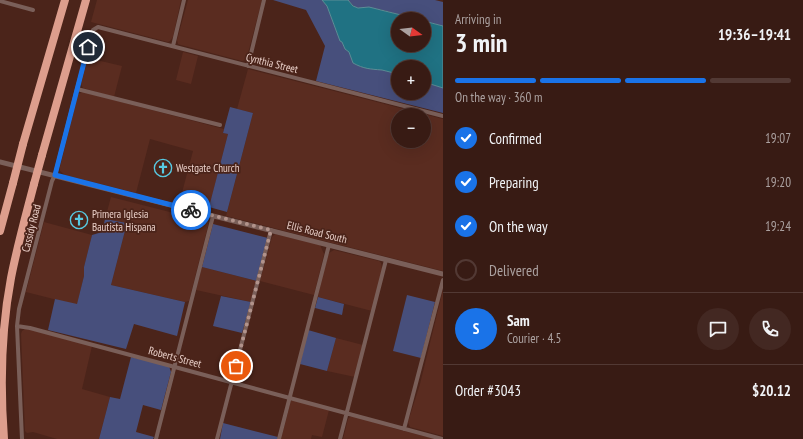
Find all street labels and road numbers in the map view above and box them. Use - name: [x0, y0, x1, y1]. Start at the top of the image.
- street label: Cynthia Street: [244, 50, 300, 76]
- street label: Cassidy Road: [18, 202, 44, 253]
- street label: Ellis Road South: [285, 218, 349, 246]
- street label: Roberts Street: [147, 343, 203, 371]

